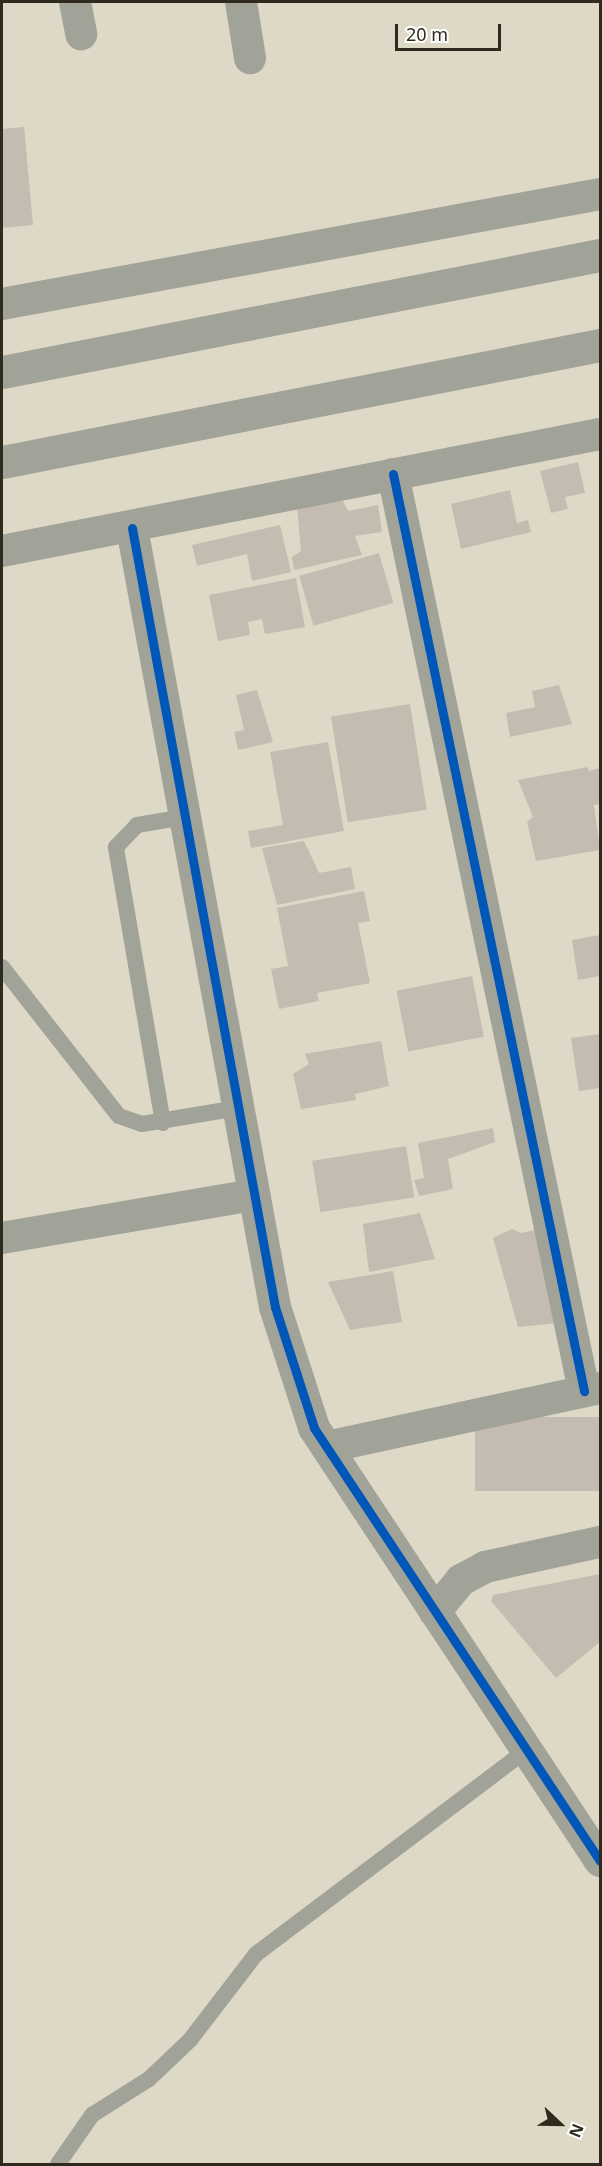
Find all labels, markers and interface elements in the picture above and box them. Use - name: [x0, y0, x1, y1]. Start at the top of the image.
- scale bar: [398, 12, 504, 50]
- text: 20 m: [406, 22, 448, 46]
- north arrow: [530, 2094, 590, 2154]
- text: N: [564, 2121, 589, 2141]

